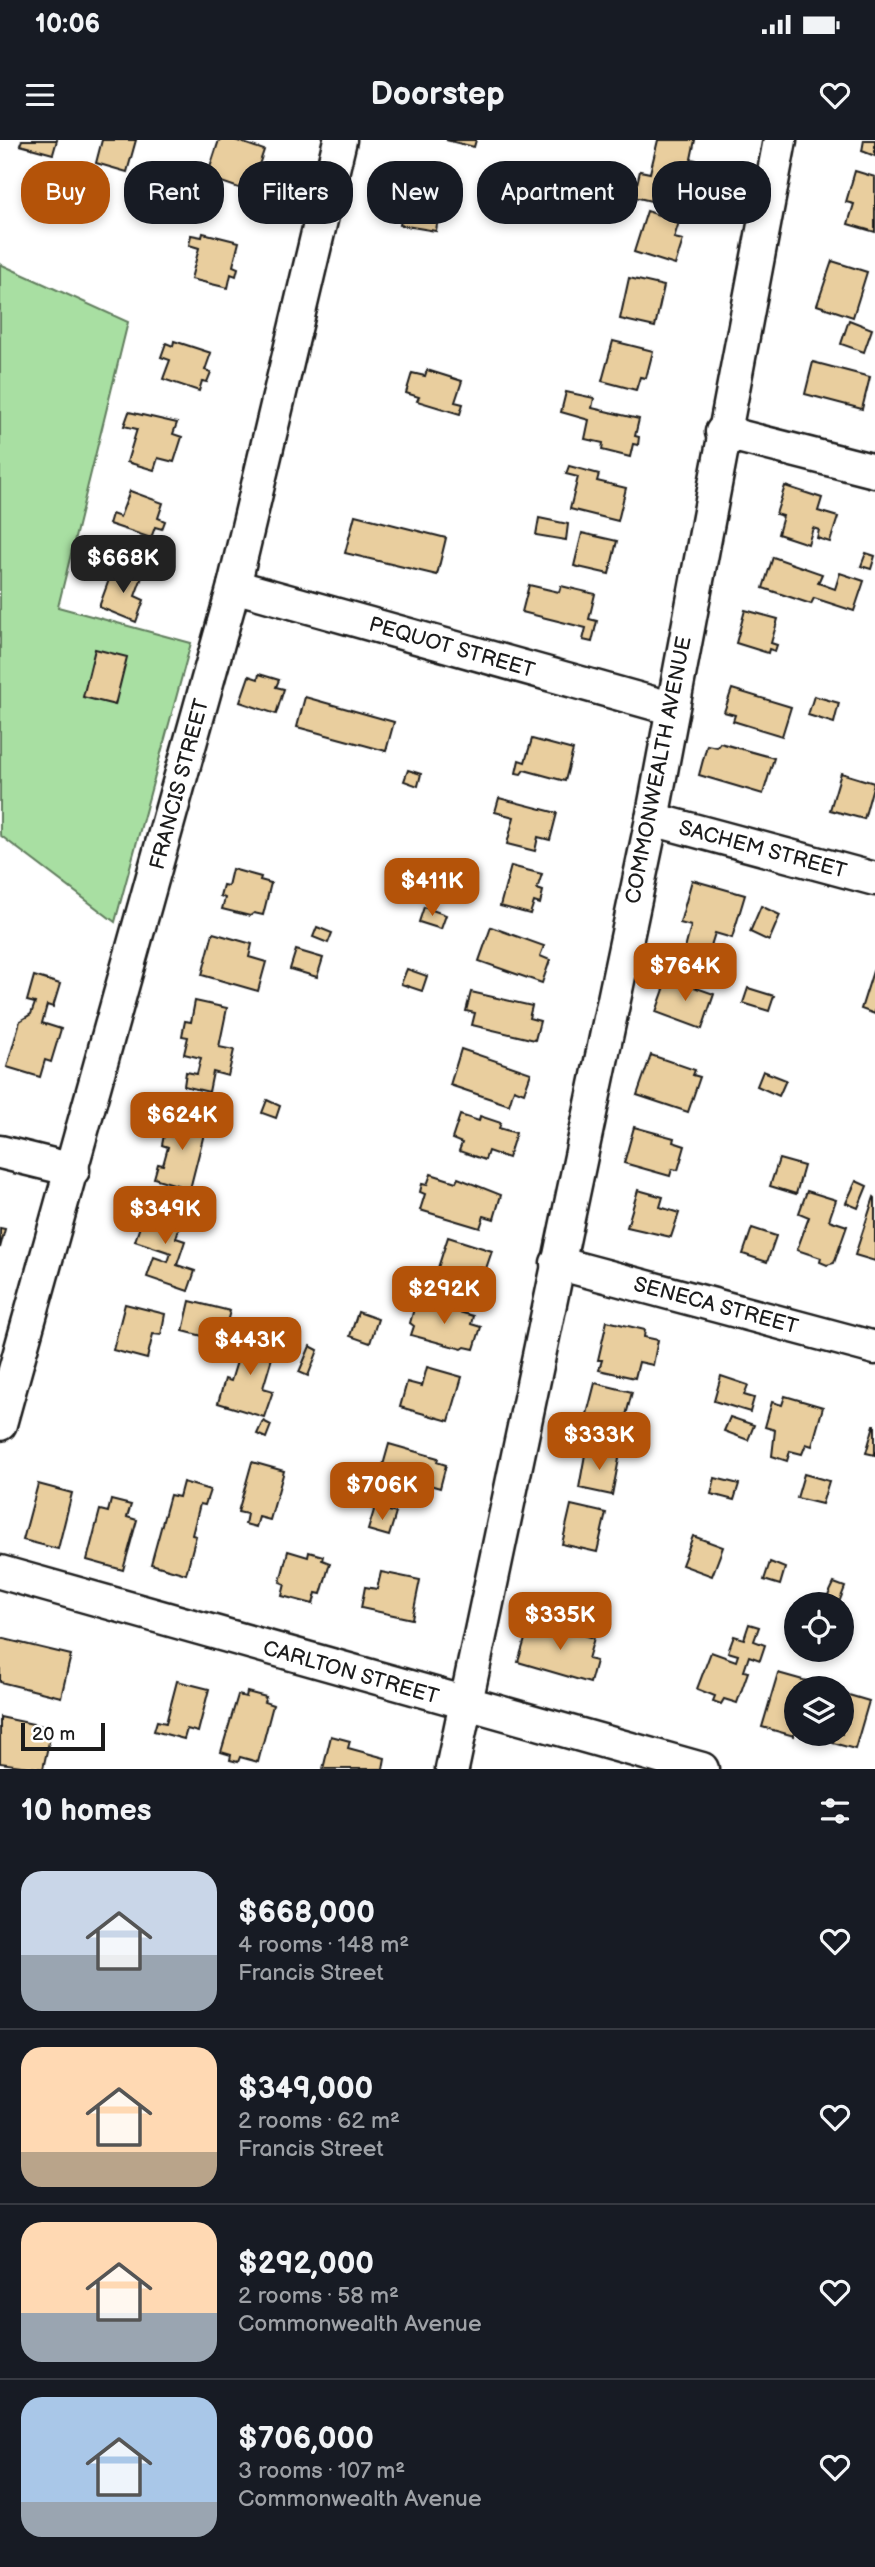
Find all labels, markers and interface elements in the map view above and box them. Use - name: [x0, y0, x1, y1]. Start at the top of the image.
- text: 10:06: [35, 9, 100, 40]
- text: Doorstep: [370, 75, 505, 114]
- icon: menu: [21, 76, 59, 114]
- icon: heart: [816, 76, 854, 114]
- chip: Buy: [21, 161, 110, 224]
- chip: Rent: [124, 161, 224, 224]
- chip: Filters: [238, 161, 353, 224]
- chip: New: [367, 161, 463, 224]
- chip: Apartment: [477, 161, 638, 224]
- chip: House: [652, 161, 771, 224]
- pin: $668K: [74, 536, 172, 595]
- text: $668K: [87, 544, 159, 572]
- street label: PEQUOT STREET: [366, 612, 538, 683]
- street label: COMMONWEALTH AVENUE: [620, 634, 697, 906]
- street label: FRANCIS STREET: [145, 696, 214, 872]
- street label: SACHEM STREET: [676, 815, 850, 884]
- pin: $411K: [383, 858, 481, 918]
- text: $411K: [400, 867, 464, 895]
- pin: $764K: [636, 944, 734, 1003]
- text: $764K: [650, 952, 720, 980]
- pin: $624K: [133, 1093, 231, 1152]
- text: $624K: [146, 1101, 218, 1129]
- pin: $349K: [116, 1186, 214, 1246]
- text: $349K: [129, 1195, 201, 1223]
- pin: $292K: [395, 1266, 493, 1326]
- street label: SENECA STREET: [631, 1272, 801, 1340]
- text: $292K: [408, 1275, 480, 1303]
- pin: $443K: [201, 1318, 299, 1377]
- text: $443K: [214, 1326, 286, 1354]
- pin: $333K: [550, 1412, 648, 1472]
- text: $333K: [563, 1421, 635, 1449]
- pin: $706K: [333, 1462, 431, 1522]
- text: $706K: [346, 1471, 418, 1499]
- pin: $335K: [511, 1592, 609, 1652]
- map controls: [784, 1592, 854, 1746]
- button: locate: [784, 1592, 854, 1662]
- text: $335K: [525, 1601, 595, 1629]
- street label: CARLTON STREET: [260, 1635, 442, 1710]
- button: layers: [784, 1676, 854, 1746]
- scale bar: [21, 1720, 105, 1752]
- text: 20 m: [32, 1723, 75, 1746]
- icon: filters: [816, 1792, 854, 1830]
- text: 10 homes: [21, 1793, 152, 1829]
- text: $668,000: [238, 1895, 375, 1931]
- icon: home: [77, 1899, 161, 1983]
- icon: heart: [816, 1922, 854, 1960]
- text: 4 rooms · 148 m²: [238, 1931, 409, 1959]
- text: Francis Street: [238, 1959, 383, 1987]
- text: $349,000: [238, 2071, 373, 2107]
- icon: home: [77, 2075, 161, 2159]
- icon: heart: [816, 2098, 854, 2136]
- text: 2 rooms · 62 m²: [238, 2107, 400, 2135]
- text: Francis Street: [238, 2135, 383, 2163]
- text: $292,000: [238, 2246, 374, 2282]
- icon: home: [77, 2250, 161, 2334]
- icon: heart: [816, 2273, 854, 2311]
- text: 2 rooms · 58 m²: [238, 2282, 399, 2310]
- text: Commonwealth Avenue: [238, 2310, 482, 2338]
- text: $706,000: [238, 2421, 374, 2457]
- icon: home: [77, 2425, 161, 2509]
- icon: heart: [816, 2448, 854, 2486]
- text: 3 rooms · 107 m²: [238, 2457, 405, 2485]
- text: Commonwealth Avenue: [238, 2485, 482, 2513]

